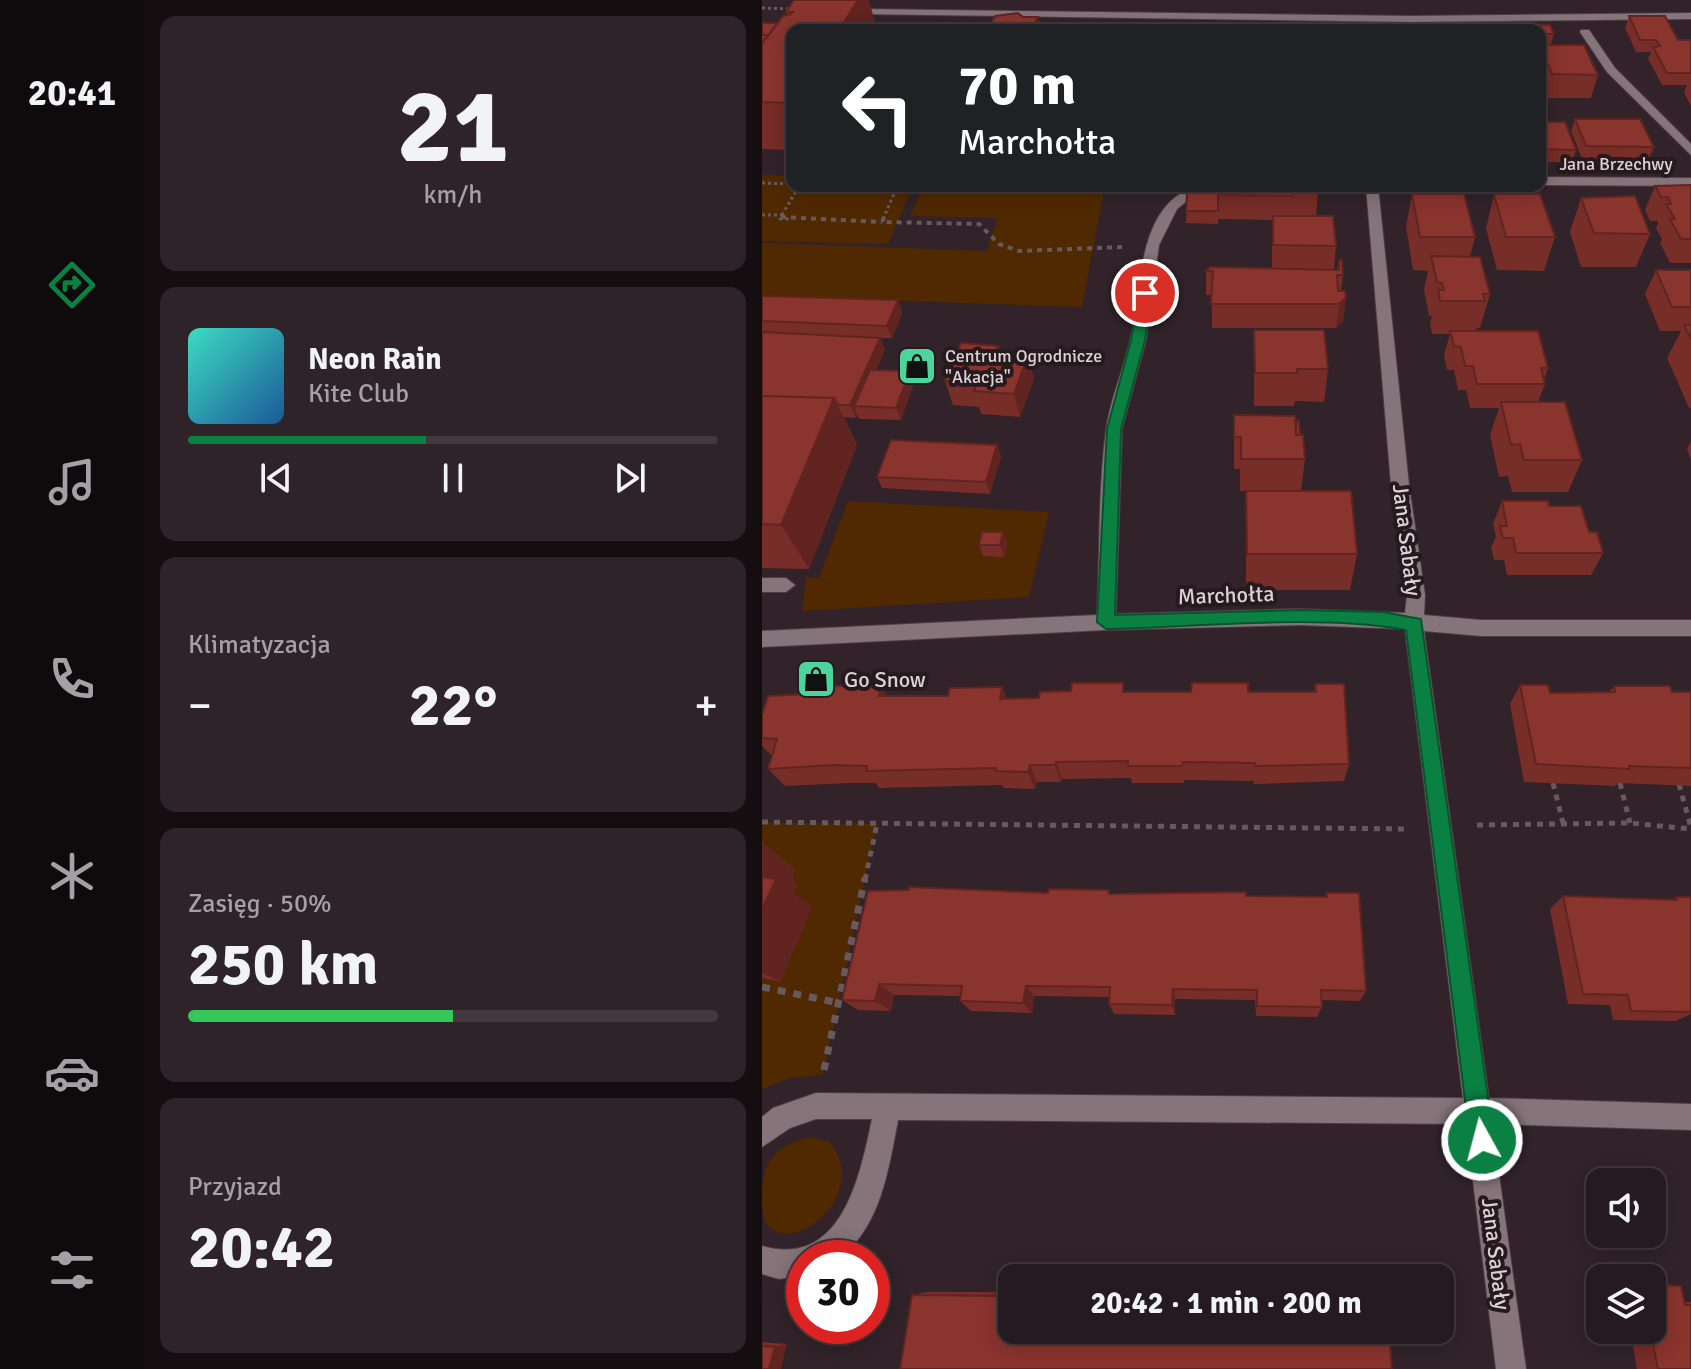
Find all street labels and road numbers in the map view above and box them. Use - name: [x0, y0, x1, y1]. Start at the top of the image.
- street label: Jana Brzechwy: [1559, 153, 1673, 175]
- street label: Jana Sabały: [1387, 482, 1427, 598]
- street label: Marchołta: [1177, 580, 1275, 610]
- street label: Jana Sabały: [1476, 1196, 1516, 1312]

